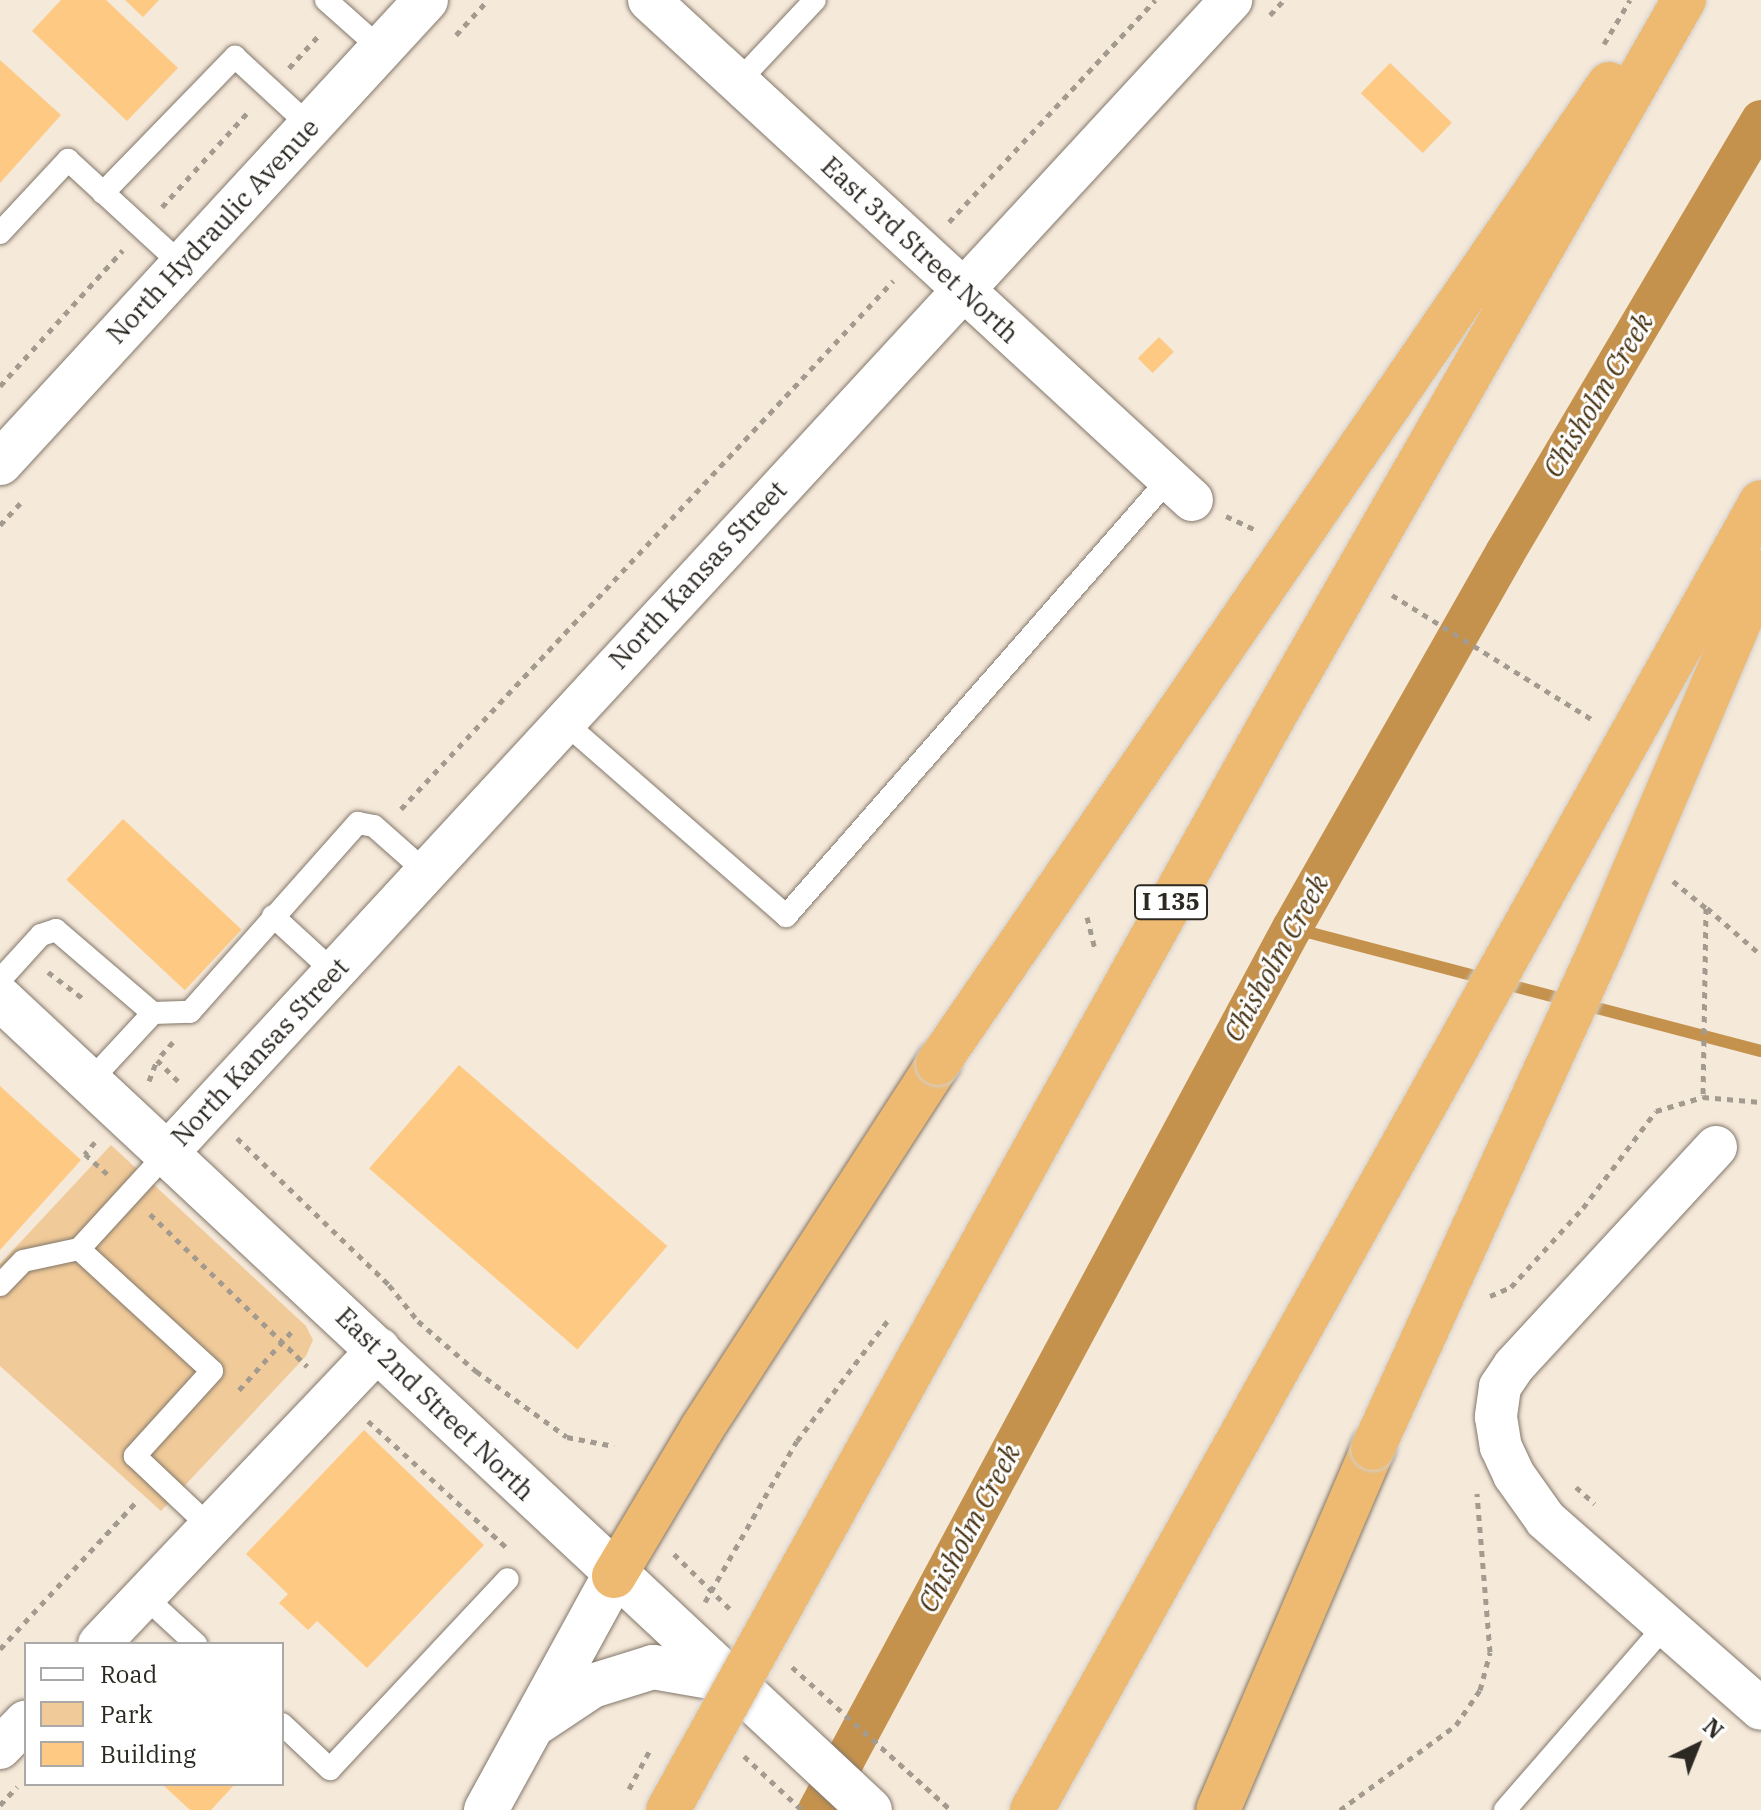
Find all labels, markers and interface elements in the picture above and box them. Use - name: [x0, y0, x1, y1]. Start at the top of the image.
- street label: North Hydraulic Avenue: [101, 112, 325, 350]
- street label: East 3rd Street North: [815, 150, 1025, 350]
- water label: Chisholm Creek: [1536, 307, 1660, 483]
- street label: North Kansas Street: [603, 475, 793, 675]
- water label: Chisholm Creek: [1216, 869, 1336, 1047]
- road number: I 135: [1133, 882, 1209, 922]
- street label: North Kansas Street: [165, 952, 355, 1152]
- street label: East 2nd Street North: [329, 1301, 541, 1507]
- water label: Chisholm Creek: [911, 1438, 1027, 1618]
- legend: [24, 1642, 284, 1786]
- text: Road: [100, 1658, 157, 1690]
- text: Park: [100, 1698, 152, 1730]
- north arrow: [1657, 1706, 1737, 1786]
- text: N: [1697, 1712, 1730, 1745]
- text: Building: [100, 1738, 196, 1770]

